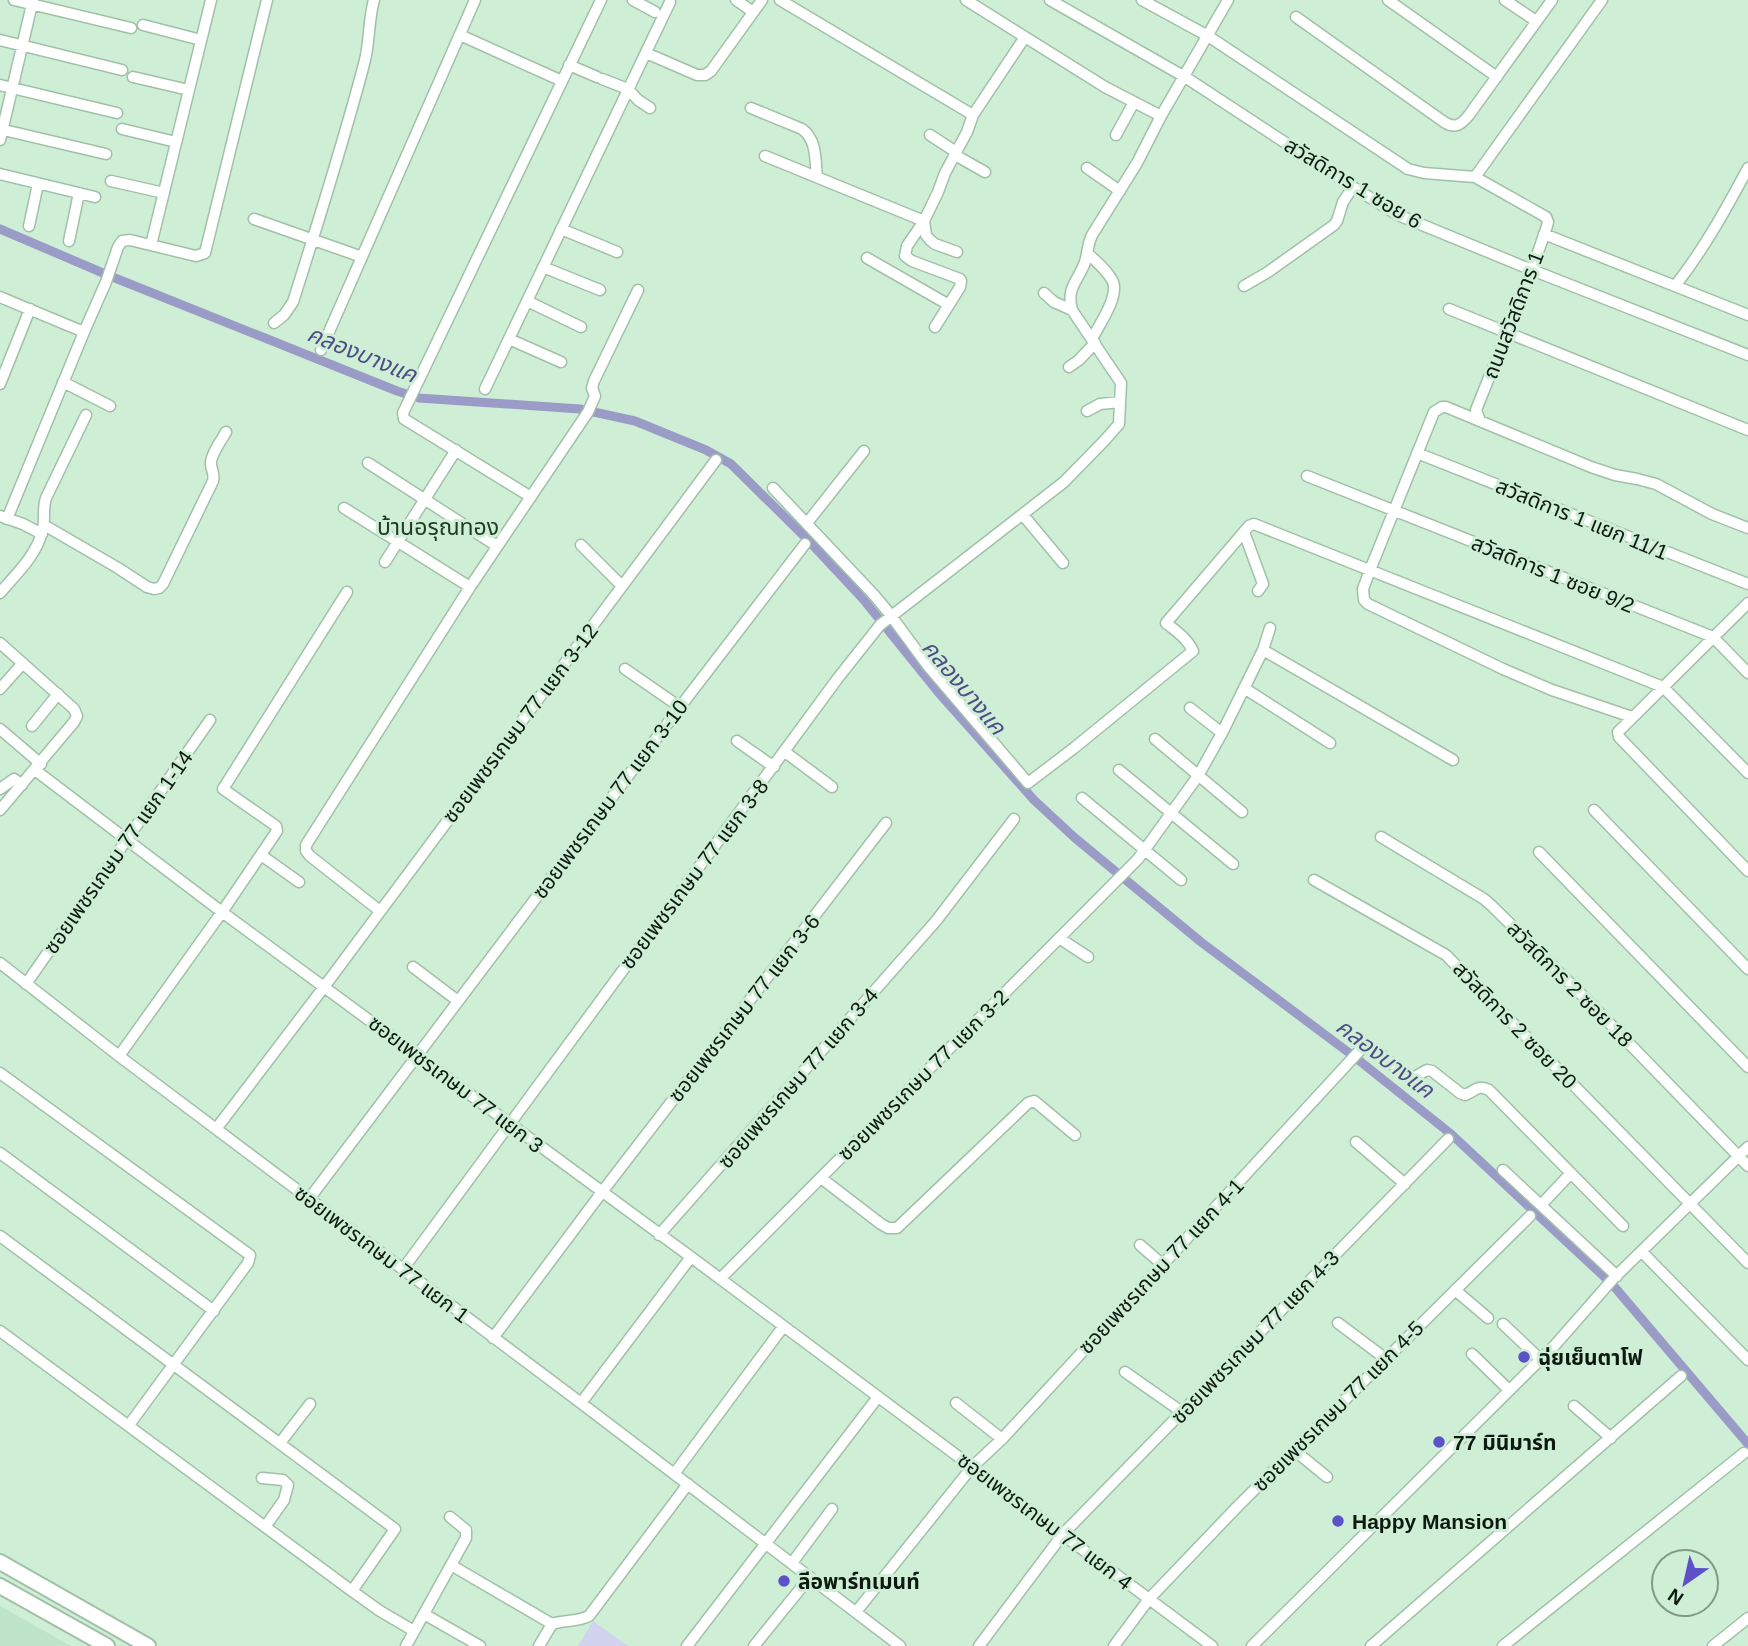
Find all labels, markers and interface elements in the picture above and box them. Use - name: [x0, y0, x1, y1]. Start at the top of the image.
- street label: สวัสดิการ 1 ซอย 6: [1280, 133, 1426, 233]
- street label: ถนนสวัสดิการ 1: [1478, 248, 1548, 382]
- water label: คลองบางแค: [304, 320, 421, 388]
- street label: สวัสดิการ 1 แยก 11/1: [1493, 474, 1671, 564]
- district label: บ้านอรุณทอง: [377, 514, 499, 541]
- street label: สวัสดิการ 1 ซอย 9/2: [1468, 531, 1638, 617]
- street label: ซอยเพชรเกษม 77 แยก 3-12: [438, 619, 602, 827]
- water label: คลองบางแค: [917, 634, 1012, 740]
- street label: ซอยเพชรเกษม 77 แยก 3-10: [528, 695, 692, 903]
- street label: ซอยเพชรเกษม 77 แยก 1-14: [39, 746, 197, 958]
- street label: ซอยเพชรเกษม 77 แยก 3-8: [615, 775, 773, 973]
- street label: ซอยเพชรเกษม 77 แยก 3-6: [664, 910, 824, 1106]
- street label: สวัสดิการ 2 ซอย 18: [1503, 917, 1637, 1051]
- street label: สวัสดิการ 2 ซอย 20: [1449, 957, 1581, 1093]
- street label: ซอยเพชรเกษม 77 แยก 3-4: [714, 983, 883, 1173]
- street label: ซอยเพชรเกษม 77 แยก 3-2: [833, 985, 1013, 1165]
- street label: ซอยเพชรเกษม 77 แยก 3: [364, 1011, 548, 1157]
- water label: คลองบางแค: [1331, 1013, 1440, 1104]
- street label: ซอยเพชรเกษม 77 แยก 4-1: [1074, 1174, 1248, 1358]
- street label: ซอยเพชรเกษม 77 แยก 1: [290, 1181, 474, 1327]
- street label: ซอยเพชรเกษม 77 แยก 4-3: [1166, 1246, 1344, 1428]
- street label: ซอยเพชรเกษม 77 แยก 4-5: [1248, 1316, 1428, 1496]
- place label: ฉุ่ยเย็นตาโฟ: [1538, 1346, 1643, 1371]
- marker: ฉุ่ยเย็นตาโฟ: [1516, 1349, 1532, 1365]
- place label: 77 มินิมาร์ท: [1453, 1431, 1556, 1454]
- marker: 77 มินิมาร์ท: [1431, 1434, 1447, 1450]
- street label: ซอยเพชรเกษม 77 แยก 4: [953, 1448, 1137, 1594]
- place label: Happy Mansion: [1352, 1510, 1507, 1533]
- marker: Happy Mansion: [1330, 1513, 1346, 1529]
- north arrow: [1650, 1548, 1720, 1618]
- place label: ลีอพาร์ทเมนท์: [798, 1570, 920, 1593]
- marker: ลีอพาร์ทเมนท์: [776, 1573, 792, 1589]
- text: N: [1664, 1584, 1687, 1609]

